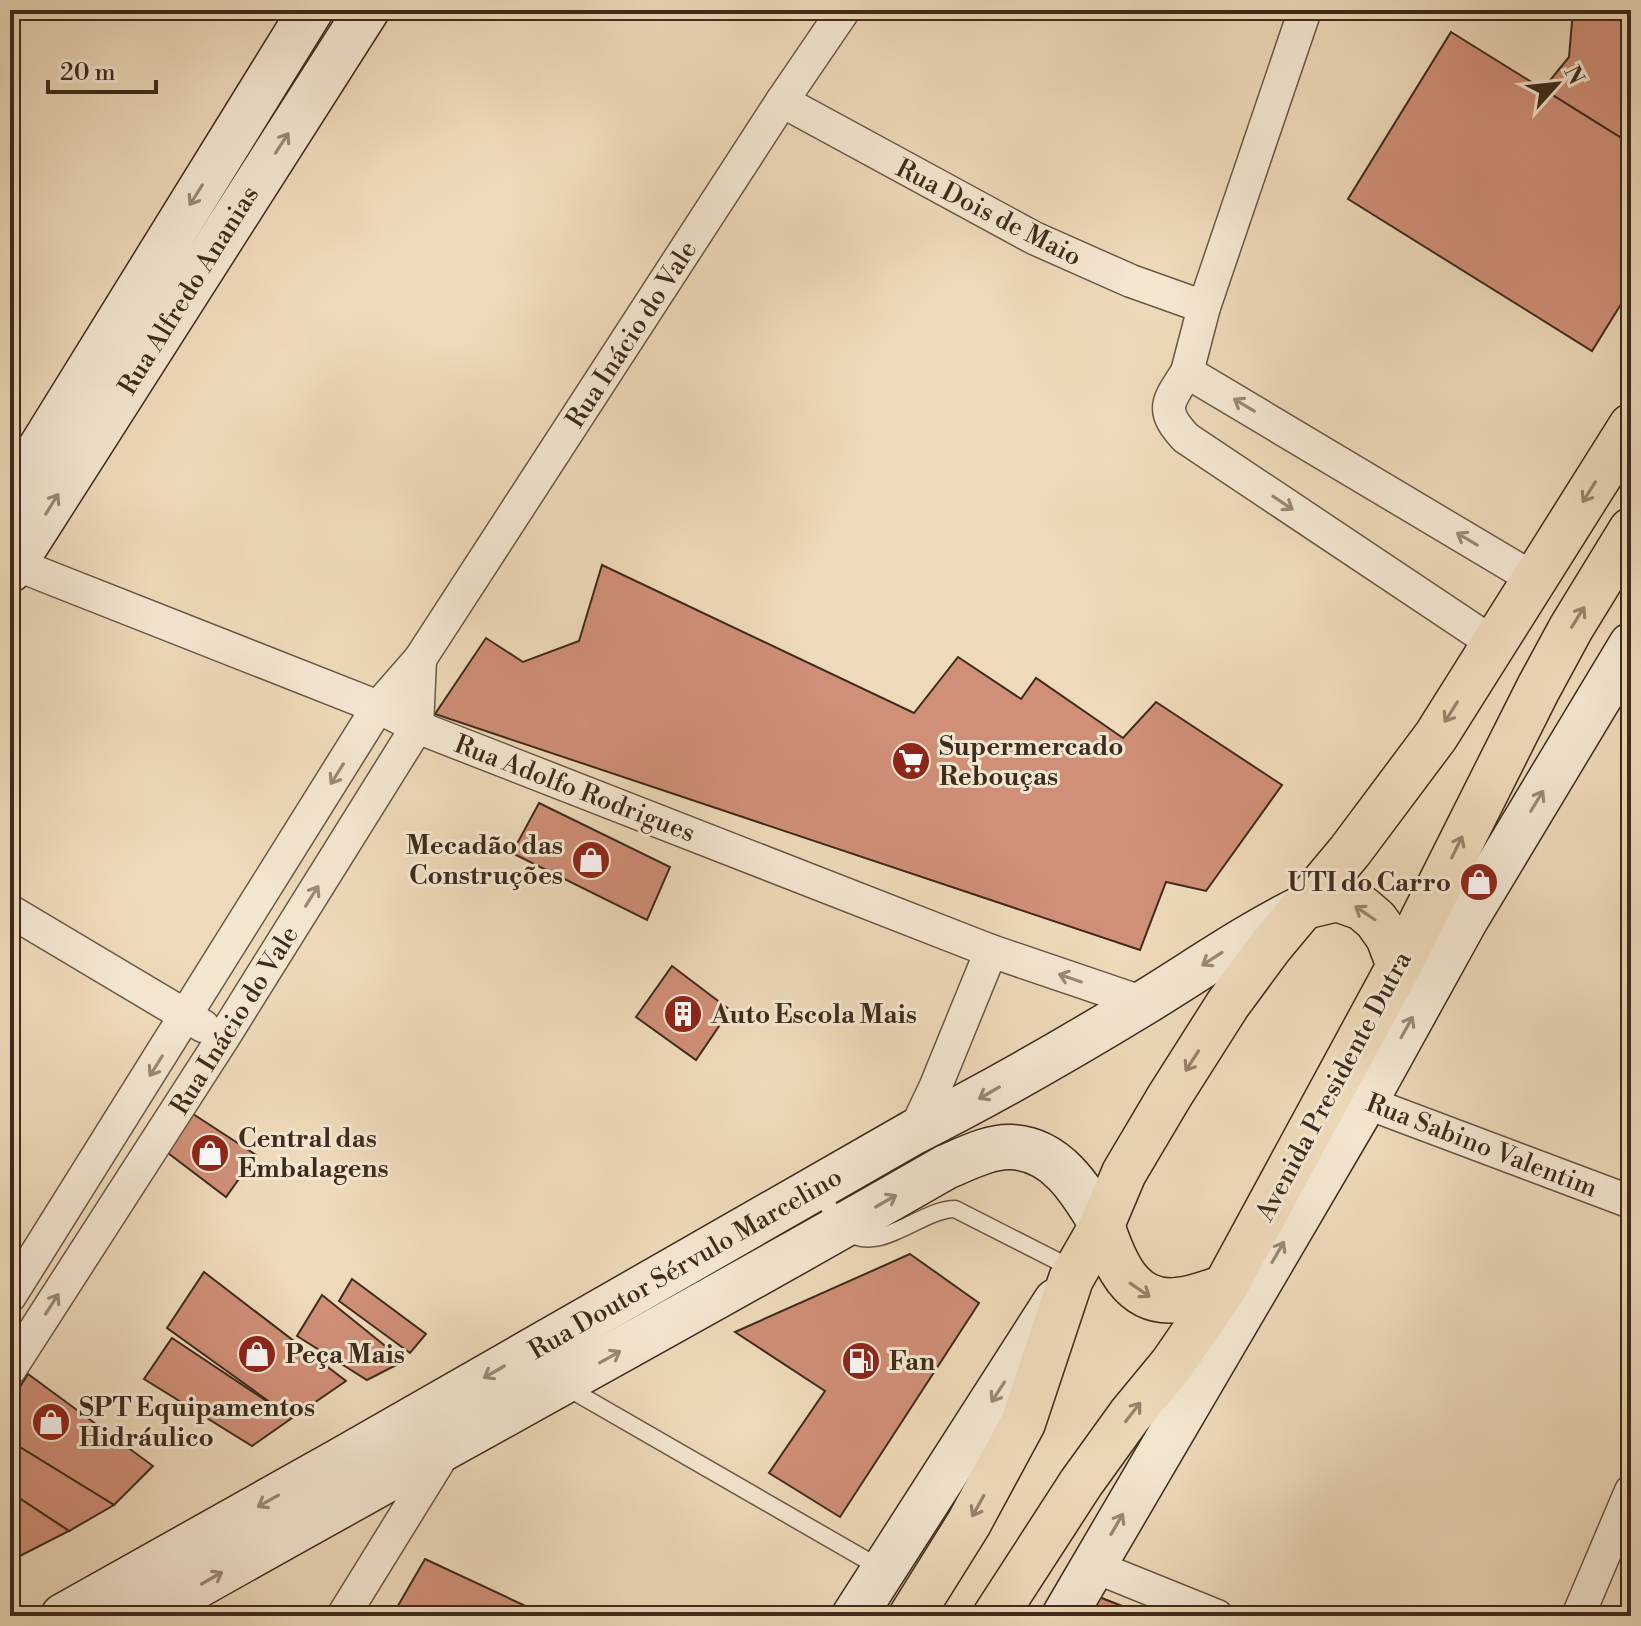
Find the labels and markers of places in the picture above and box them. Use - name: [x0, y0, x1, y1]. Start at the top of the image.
- place label: Supermercado Rebouças: [939, 731, 1124, 793]
- supermarket icon: Supermercado Rebouças: [890, 740, 932, 782]
- place label: Mecadão das Construções: [406, 830, 563, 892]
- shop icon: Mecadão das Construções: [570, 839, 612, 881]
- shop icon: UTI do Carro: [1458, 861, 1500, 903]
- place label: UTI do Carro: [1288, 867, 1451, 899]
- building icon: Auto Escola Mais: [662, 993, 704, 1035]
- place label: Auto Escola Mais: [710, 999, 917, 1031]
- place label: Central das Embalagens: [238, 1123, 389, 1185]
- shop icon: Central das Embalagens: [189, 1132, 231, 1174]
- shop icon: Peça Mais: [236, 1333, 278, 1375]
- place label: Peça Mais: [285, 1339, 405, 1371]
- fuel station icon: Fan: [840, 1340, 882, 1382]
- place label: Fan: [889, 1346, 935, 1378]
- place label: SPT Equipamentos Hidráulico: [79, 1392, 315, 1454]
- shop icon: SPT Equipamentos Hidráulico: [30, 1401, 72, 1443]

